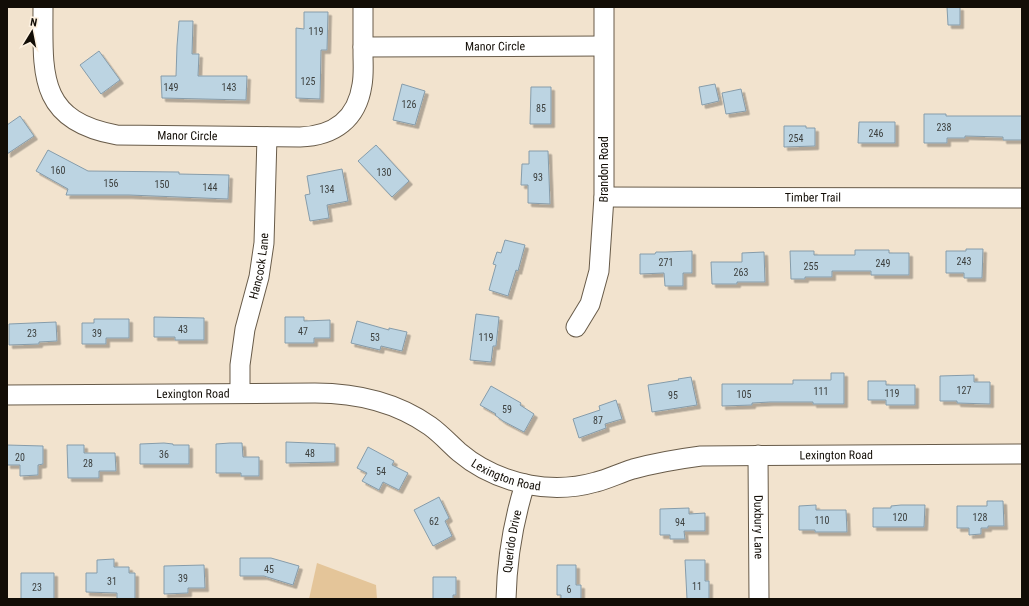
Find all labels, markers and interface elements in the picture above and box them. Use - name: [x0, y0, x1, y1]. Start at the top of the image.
- north arrow: [12, 12, 52, 52]
- text: N: [29, 16, 38, 30]
- house number: 119: [309, 26, 323, 37]
- street label: Manor Circle: [465, 39, 525, 54]
- house number: 125: [301, 76, 315, 87]
- house number: 149: [164, 82, 178, 93]
- house number: 143: [222, 82, 236, 93]
- house number: 126: [402, 99, 416, 110]
- house number: 85: [536, 103, 546, 114]
- house number: 238: [937, 122, 951, 133]
- street label: Manor Circle: [157, 128, 218, 143]
- house number: 246: [869, 128, 883, 139]
- house number: 254: [789, 133, 803, 144]
- street label: Brandon Road: [597, 136, 611, 203]
- house number: 160: [51, 165, 65, 176]
- house number: 130: [377, 167, 391, 178]
- house number: 93: [533, 172, 543, 183]
- house number: 156: [104, 178, 118, 189]
- house number: 150: [155, 179, 169, 190]
- house number: 144: [203, 182, 217, 193]
- house number: 134: [320, 184, 334, 195]
- street label: Timber Trail: [785, 190, 841, 205]
- street label: Hancock Lane: [246, 232, 271, 301]
- house number: 243: [957, 256, 971, 267]
- house number: 271: [659, 257, 673, 268]
- house number: 249: [876, 258, 890, 269]
- house number: 255: [804, 261, 818, 272]
- house number: 263: [734, 267, 748, 278]
- house number: 43: [178, 324, 188, 335]
- house number: 47: [298, 326, 308, 337]
- house number: 23: [27, 328, 37, 339]
- house number: 39: [92, 328, 102, 339]
- house number: 53: [370, 332, 380, 343]
- house number: 119: [479, 332, 493, 343]
- house number: 127: [957, 385, 971, 396]
- house number: 111: [814, 386, 828, 397]
- street label: Lexington Road: [156, 387, 230, 401]
- house number: 119: [885, 388, 899, 399]
- house number: 105: [737, 389, 751, 400]
- house number: 95: [668, 390, 678, 401]
- house number: 59: [502, 404, 512, 415]
- house number: 87: [593, 415, 603, 426]
- house number: 48: [305, 448, 315, 459]
- street label: Lexington Road: [800, 448, 873, 462]
- house number: 36: [159, 449, 169, 460]
- house number: 20: [15, 452, 25, 463]
- street label: Lexington Road: [469, 456, 542, 494]
- house number: 28: [83, 458, 93, 469]
- house number: 54: [376, 466, 386, 477]
- street label: Duxbury Lane: [751, 495, 766, 559]
- street label: Querido Drive: [500, 508, 525, 574]
- house number: 120: [893, 512, 907, 523]
- house number: 128: [973, 512, 987, 523]
- house number: 110: [815, 515, 829, 526]
- house number: 62: [429, 516, 439, 527]
- house number: 94: [675, 517, 685, 528]
- house number: 45: [264, 564, 274, 575]
- house number: 39: [178, 573, 188, 584]
- house number: 31: [107, 576, 117, 587]
- house number: 11: [692, 581, 702, 592]
- house number: 23: [32, 582, 42, 593]
- house number: 6: [567, 584, 572, 595]

